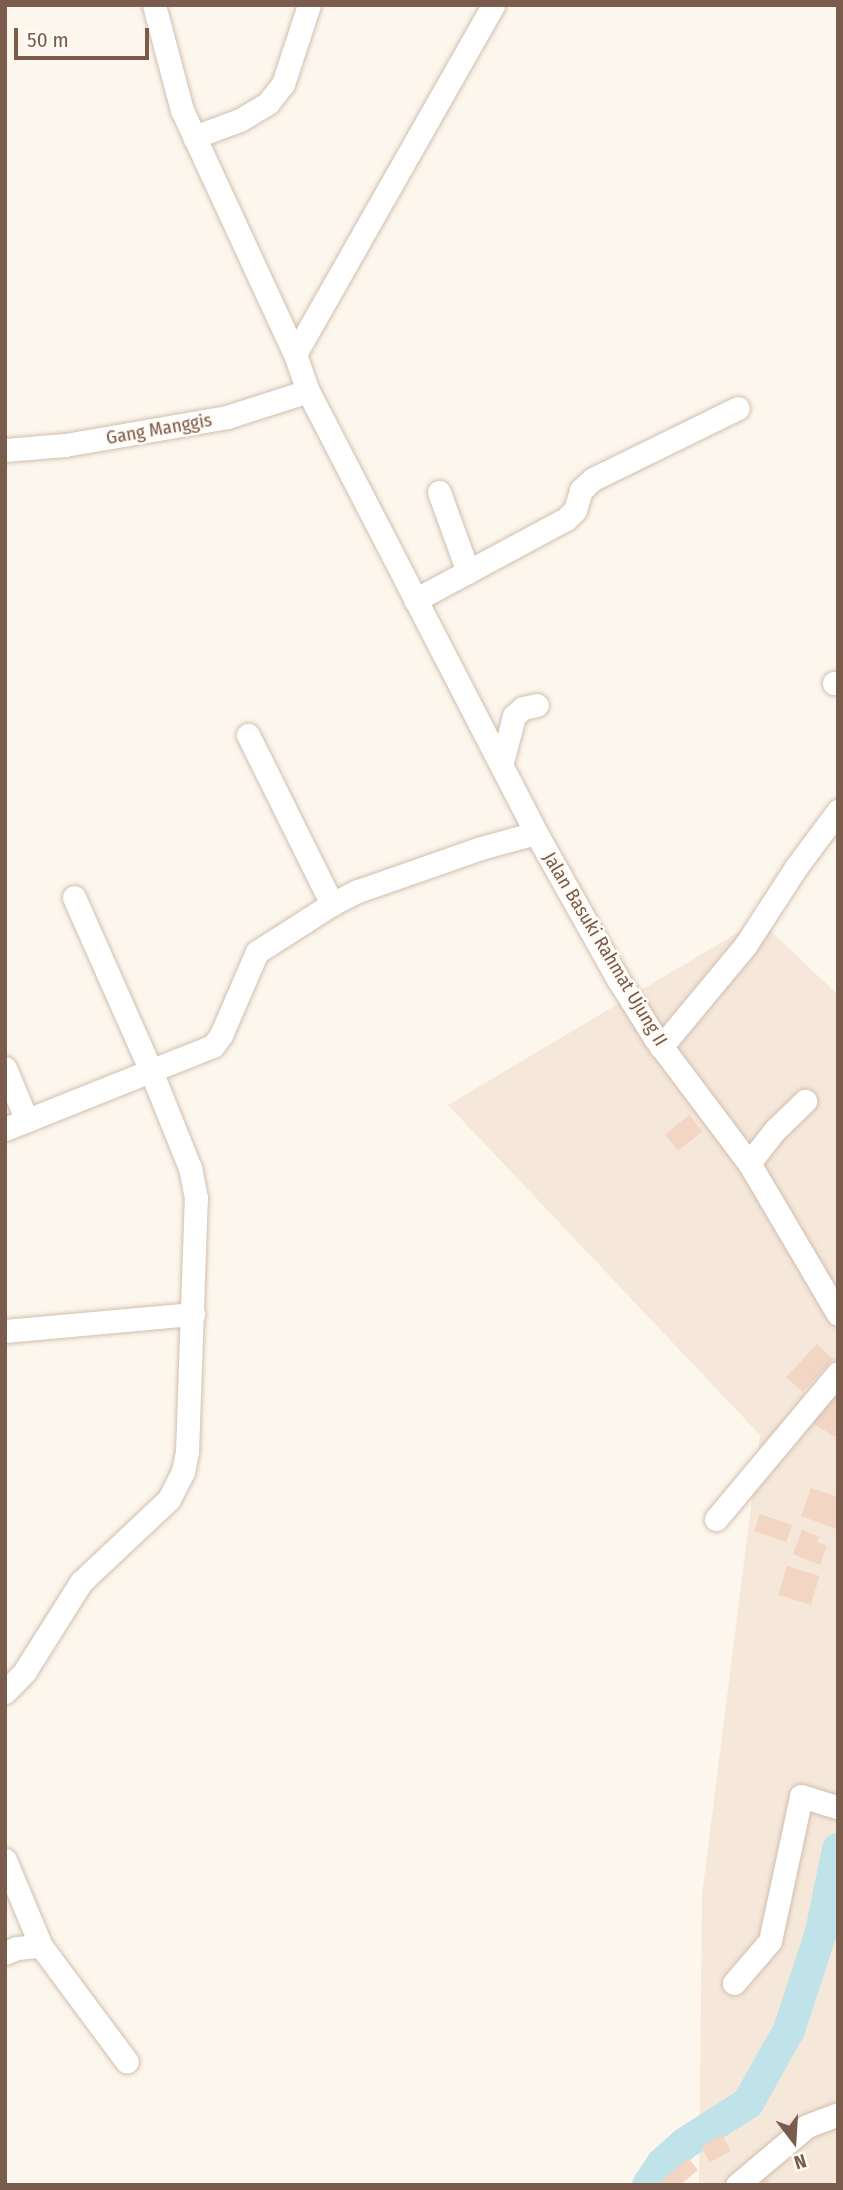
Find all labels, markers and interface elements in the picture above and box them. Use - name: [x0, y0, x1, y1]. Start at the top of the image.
- scale bar: [18, 14, 152, 58]
- text: 50 m: [27, 27, 69, 53]
- street label: Gang Manggis: [104, 408, 214, 450]
- street label: Jalan Basuki Rahmat Ujung II: [538, 848, 672, 1050]
- north arrow: [759, 2106, 829, 2176]
- text: N: [791, 2149, 809, 2174]

